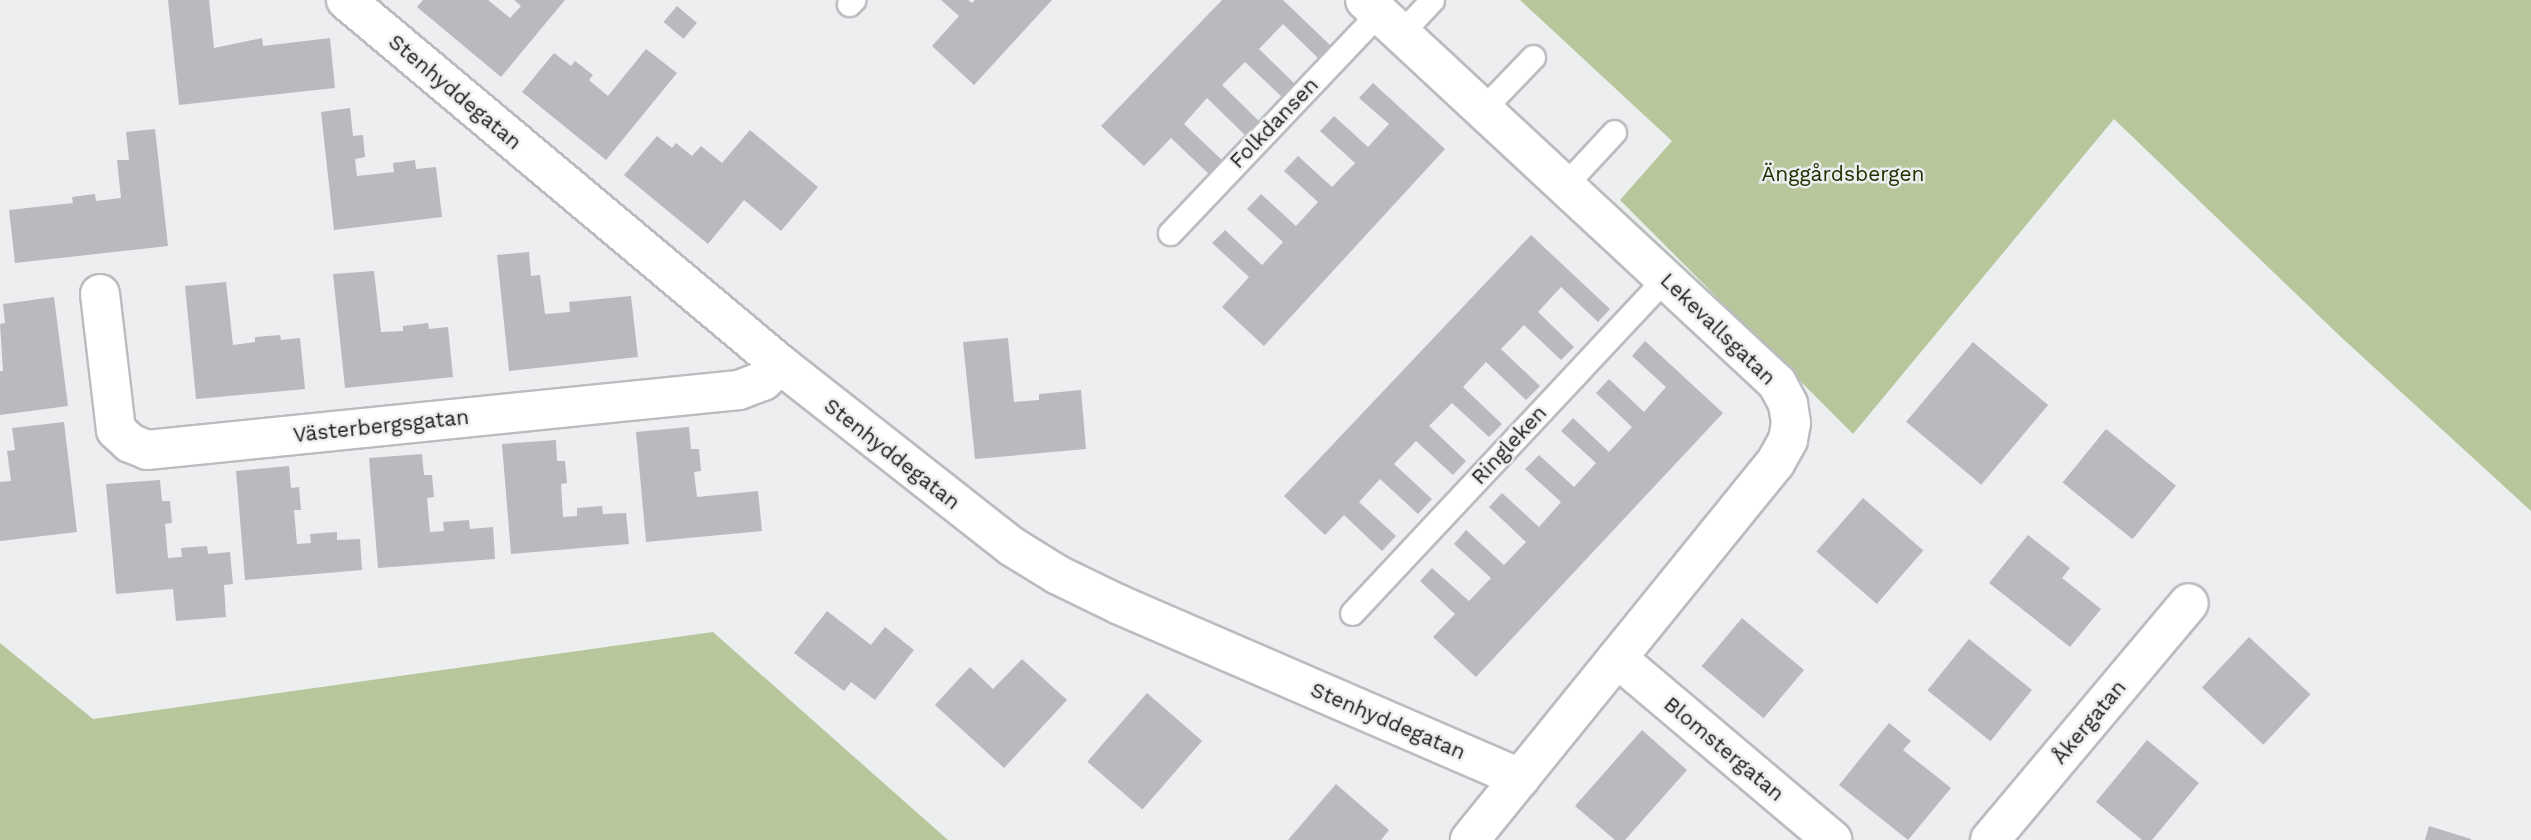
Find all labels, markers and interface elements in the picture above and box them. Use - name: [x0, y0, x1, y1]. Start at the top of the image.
- street label: Stenhyddegatan: [383, 29, 527, 155]
- street label: Folkdansen: [1224, 72, 1324, 174]
- park label: Änggårdsbergen: [1761, 161, 1925, 187]
- street label: Lekevallsgatan: [1655, 268, 1781, 390]
- street label: Stenhyddegatan: [819, 393, 965, 515]
- street label: Ringleken: [1466, 400, 1552, 490]
- street label: Västerbergsgatan: [292, 404, 470, 448]
- street label: Åkergatan: [2047, 675, 2131, 769]
- street label: Stenhyddegatan: [1307, 677, 1469, 765]
- street label: Blomstergatan: [1659, 691, 1789, 807]

